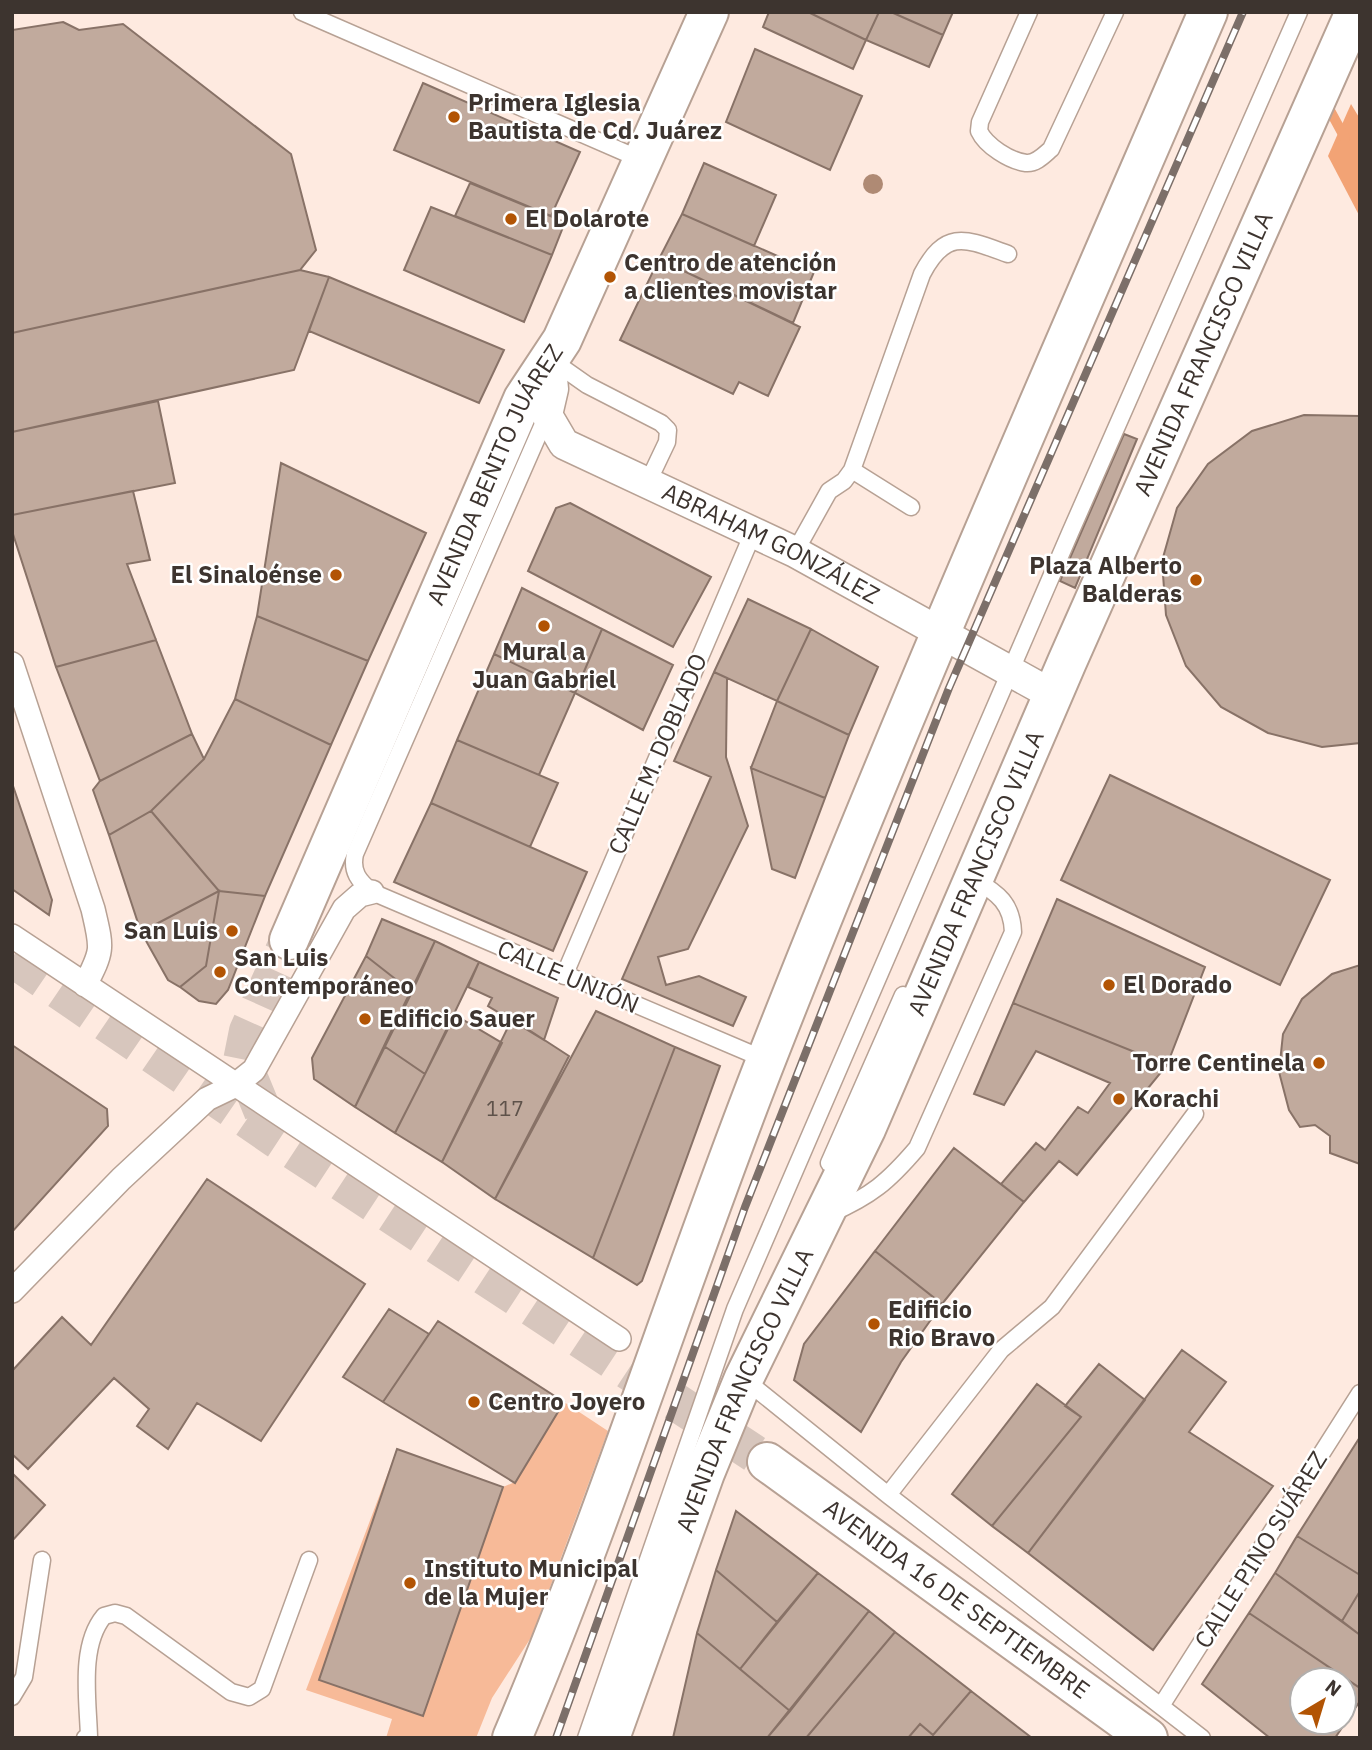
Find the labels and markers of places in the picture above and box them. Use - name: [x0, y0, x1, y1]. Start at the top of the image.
- place label: Primera Iglesia Bautista de Cd. Juárez: [468, 86, 722, 146]
- marker: Primera Iglesia Bautista de Cd. Juárez: [446, 109, 462, 125]
- place label: El Dolarote: [525, 202, 649, 234]
- marker: El Dolarote: [503, 211, 519, 227]
- place label: Centro de atención a clientes movistar: [624, 246, 837, 306]
- marker: Centro de atención a clientes movistar: [602, 269, 618, 285]
- place label: Plaza Alberto Balderas: [1029, 549, 1182, 609]
- place label: El Sinaloénse: [171, 558, 322, 590]
- marker: El Sinaloénse: [328, 567, 344, 583]
- marker: Plaza Alberto Balderas: [1188, 572, 1204, 588]
- marker: Mural a Juan Gabriel: [536, 618, 552, 634]
- place label: Mural a Juan Gabriel: [472, 635, 616, 695]
- place label: San Luis: [124, 914, 218, 946]
- marker: San Luis: [224, 923, 240, 939]
- place label: San Luis Contemporáneo: [234, 941, 414, 1001]
- marker: San Luis Contemporáneo: [212, 964, 228, 980]
- place label: El Dorado: [1123, 968, 1232, 1000]
- marker: El Dorado: [1101, 977, 1117, 993]
- place label: Edificio Sauer: [379, 1002, 535, 1034]
- marker: Edificio Sauer: [357, 1011, 373, 1027]
- place label: Torre Centinela: [1132, 1046, 1305, 1078]
- marker: Torre Centinela: [1311, 1055, 1327, 1071]
- place label: Korachi: [1133, 1082, 1219, 1114]
- marker: Korachi: [1111, 1091, 1127, 1107]
- place label: Edificio Rio Bravo: [888, 1293, 995, 1353]
- marker: Edificio Rio Bravo: [866, 1316, 882, 1332]
- place label: Centro Joyero: [488, 1385, 645, 1417]
- marker: Centro Joyero: [466, 1394, 482, 1410]
- place label: Instituto Municipal de la Mujer: [424, 1552, 638, 1612]
- marker: Instituto Municipal de la Mujer: [402, 1575, 418, 1591]

